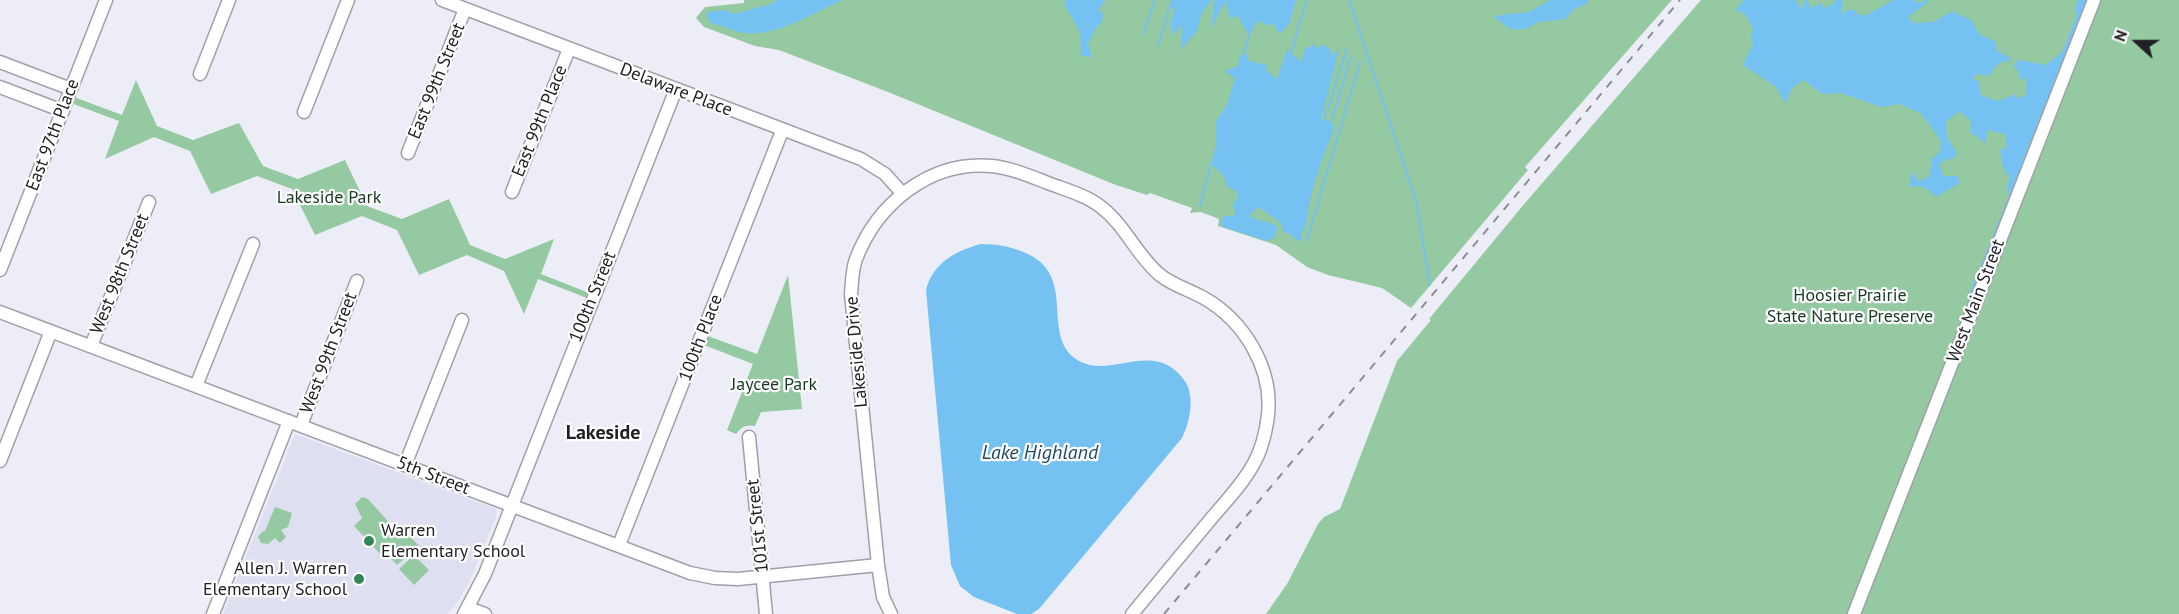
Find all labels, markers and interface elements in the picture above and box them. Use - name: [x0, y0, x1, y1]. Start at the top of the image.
- north arrow: [2107, 12, 2167, 72]
- street label: East 99th Street: [404, 20, 470, 142]
- text: N: [2109, 27, 2131, 44]
- street label: Delaware Place: [617, 59, 735, 121]
- street label: East 99th Place: [508, 62, 572, 180]
- street label: East 97th Place: [22, 76, 84, 194]
- park label: Lakeside Park: [277, 187, 381, 209]
- street label: West 98th Street: [86, 211, 154, 337]
- street label: West Main Street: [1943, 236, 2009, 366]
- street label: 100th Street: [565, 248, 621, 346]
- park label: Hoosier Prairie State Nature Preserve: [1767, 285, 1933, 328]
- street label: West 99th Street: [296, 289, 362, 417]
- street label: 100th Place: [675, 292, 727, 384]
- street label: Lakeside Drive: [841, 295, 873, 409]
- park label: Jaycee Park: [731, 374, 817, 396]
- district label: Lakeside: [566, 421, 640, 445]
- water label: Lake Highland: [982, 441, 1098, 465]
- street label: 5th Street: [393, 452, 473, 500]
- street label: 101st Street: [742, 478, 774, 574]
- place label: Warren Elementary School: [381, 520, 525, 562]
- marker: Warren Elementary School: [362, 534, 376, 548]
- place label: Allen J. Warren Elementary School: [203, 558, 347, 600]
- marker: Allen J. Warren Elementary School: [352, 572, 366, 586]

